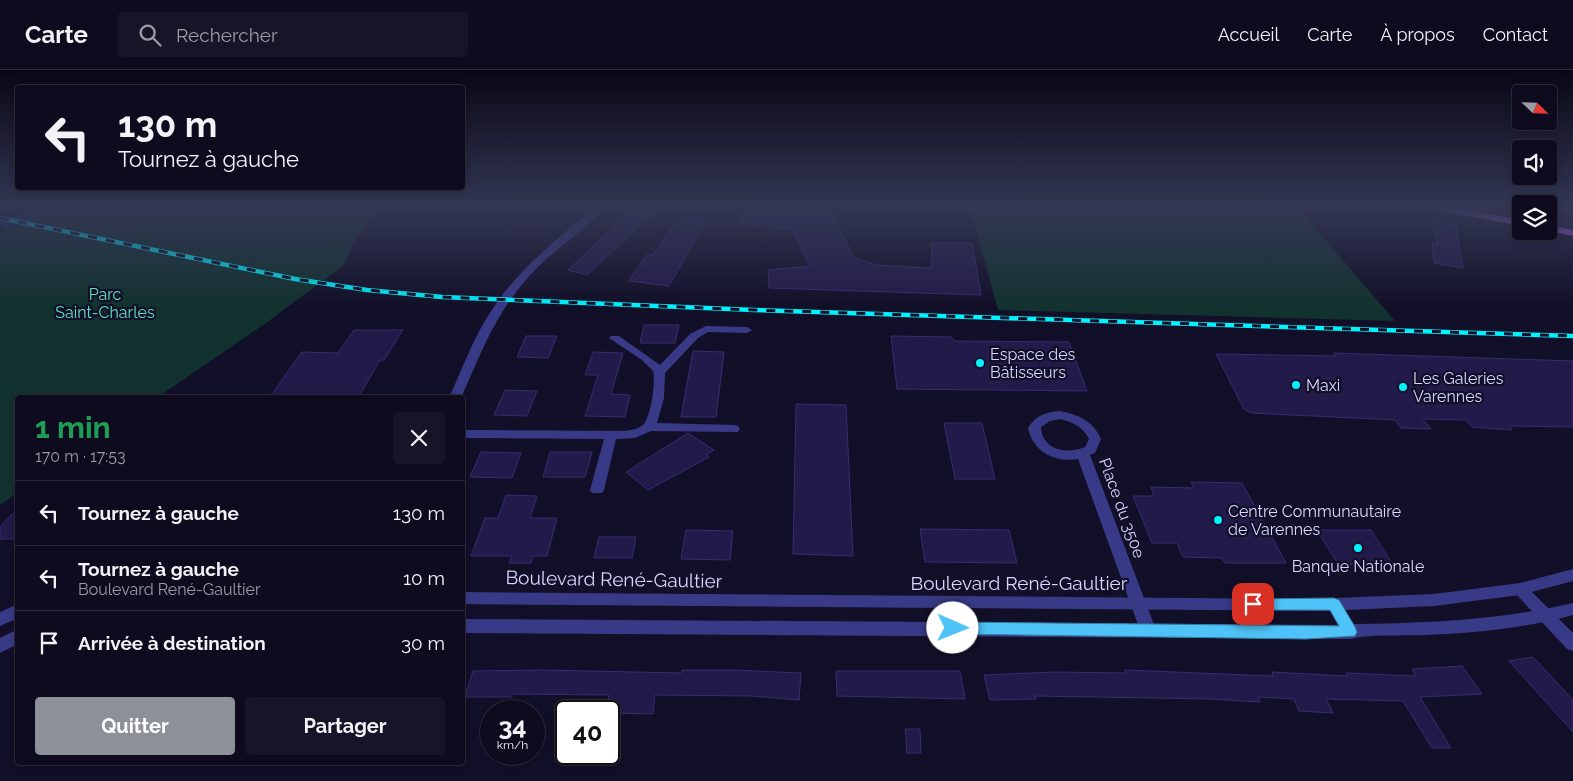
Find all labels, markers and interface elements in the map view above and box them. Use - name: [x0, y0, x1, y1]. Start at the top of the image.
- search box: [118, 12, 468, 57]
- text: Carte: [25, 20, 88, 49]
- icon: search: [136, 21, 164, 49]
- text: Rechercher: [176, 24, 278, 46]
- text: Accueil: [1218, 24, 1279, 45]
- text: Carte: [1307, 24, 1352, 45]
- text: À propos: [1380, 24, 1455, 45]
- text: Contact: [1483, 24, 1548, 45]
- north arrow: [1512, 85, 1558, 130]
- map controls: [1512, 85, 1557, 240]
- text: 130 m: [118, 104, 217, 145]
- icon: left: [35, 105, 100, 170]
- button: sound: [1512, 140, 1557, 185]
- text: Tournez à gauche: [118, 146, 299, 172]
- button: layers: [1512, 195, 1557, 240]
- park label: Parc Saint-Charles: [55, 285, 155, 322]
- place label: Espace des Bâtisseurs: [990, 345, 1076, 382]
- marker: Espace des Bâtisseurs: [974, 357, 986, 369]
- place label: Les Galeries Varennes: [1413, 369, 1504, 406]
- place label: Maxi: [1306, 376, 1340, 395]
- marker: Maxi: [1290, 379, 1302, 391]
- marker: Les Galeries Varennes: [1397, 381, 1409, 393]
- text: 1 min: [35, 410, 111, 445]
- button: close: [393, 412, 445, 464]
- text: 170 m · 17:53: [35, 447, 126, 466]
- street label: Place du 350e: [1095, 455, 1149, 561]
- icon: left: [35, 499, 63, 527]
- text: Tournez à gauche: [78, 502, 239, 524]
- text: 130 m: [393, 502, 445, 524]
- place label: Centre Communautaire de Varennes: [1228, 502, 1401, 539]
- marker: Centre Communautaire de Varennes: [1212, 514, 1224, 526]
- marker: Banque Nationale: [1352, 542, 1364, 554]
- place label: Banque Nationale: [1292, 557, 1424, 576]
- text: Tournez à gauche: [78, 558, 239, 580]
- icon: left: [35, 564, 63, 592]
- street label: Boulevard René-Gaultier: [505, 566, 723, 592]
- text: 10 m: [403, 567, 445, 589]
- street label: Boulevard René-Gaultier: [911, 572, 1128, 594]
- text: Boulevard René-Gaultier: [78, 580, 261, 599]
- pin: [1232, 583, 1274, 625]
- icon: arrive: [1239, 590, 1267, 618]
- position arrow: [926, 601, 978, 653]
- icon: arrive: [35, 629, 63, 657]
- text: Arrivée à destination: [78, 632, 266, 654]
- text: 30 m: [401, 632, 445, 654]
- button: Quitter: [35, 697, 235, 755]
- button: Partager: [245, 697, 445, 755]
- speed limit sign: 40: [555, 700, 620, 765]
- text: 34: [498, 711, 527, 741]
- text: km/h: [497, 738, 528, 752]

